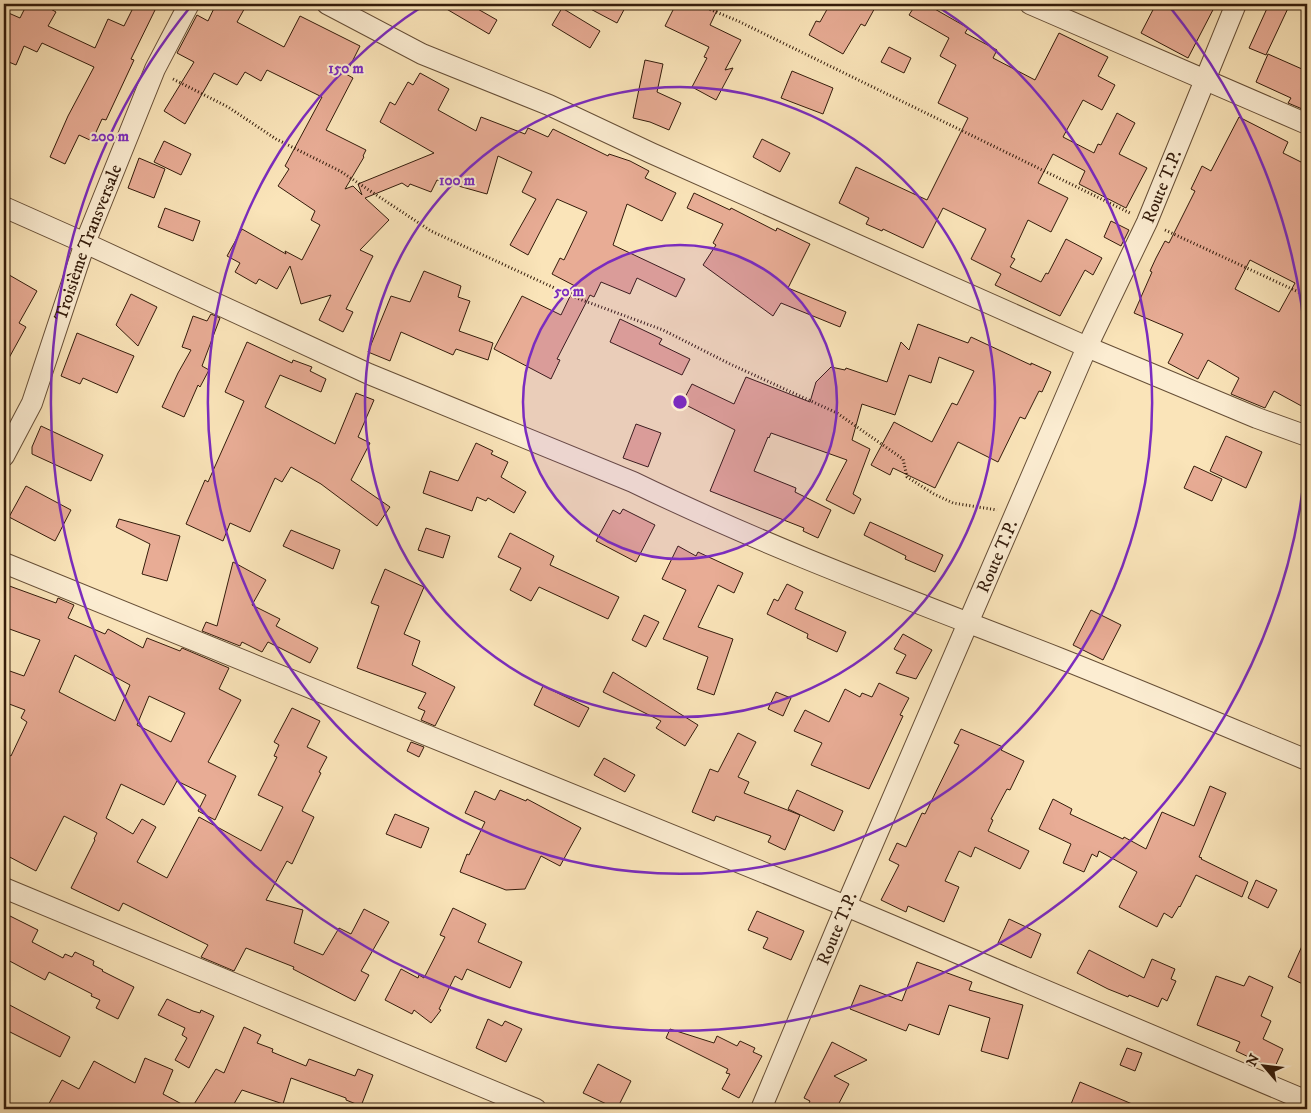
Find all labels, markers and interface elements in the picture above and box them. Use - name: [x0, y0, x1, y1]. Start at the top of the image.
- text: 150 m: [328, 59, 364, 78]
- text: 200 m: [91, 127, 130, 146]
- street label: Route T.P.: [1138, 147, 1187, 227]
- street label: Troisième Transversale: [50, 161, 127, 324]
- text: 100 m: [439, 171, 476, 190]
- text: 50 m: [553, 282, 585, 301]
- centre of rings: [671, 393, 689, 411]
- street label: Route T.P.: [972, 517, 1023, 596]
- street label: Route T.P.: [813, 889, 863, 968]
- north arrow: [1238, 1040, 1288, 1090]
- text: N: [1243, 1051, 1264, 1070]

